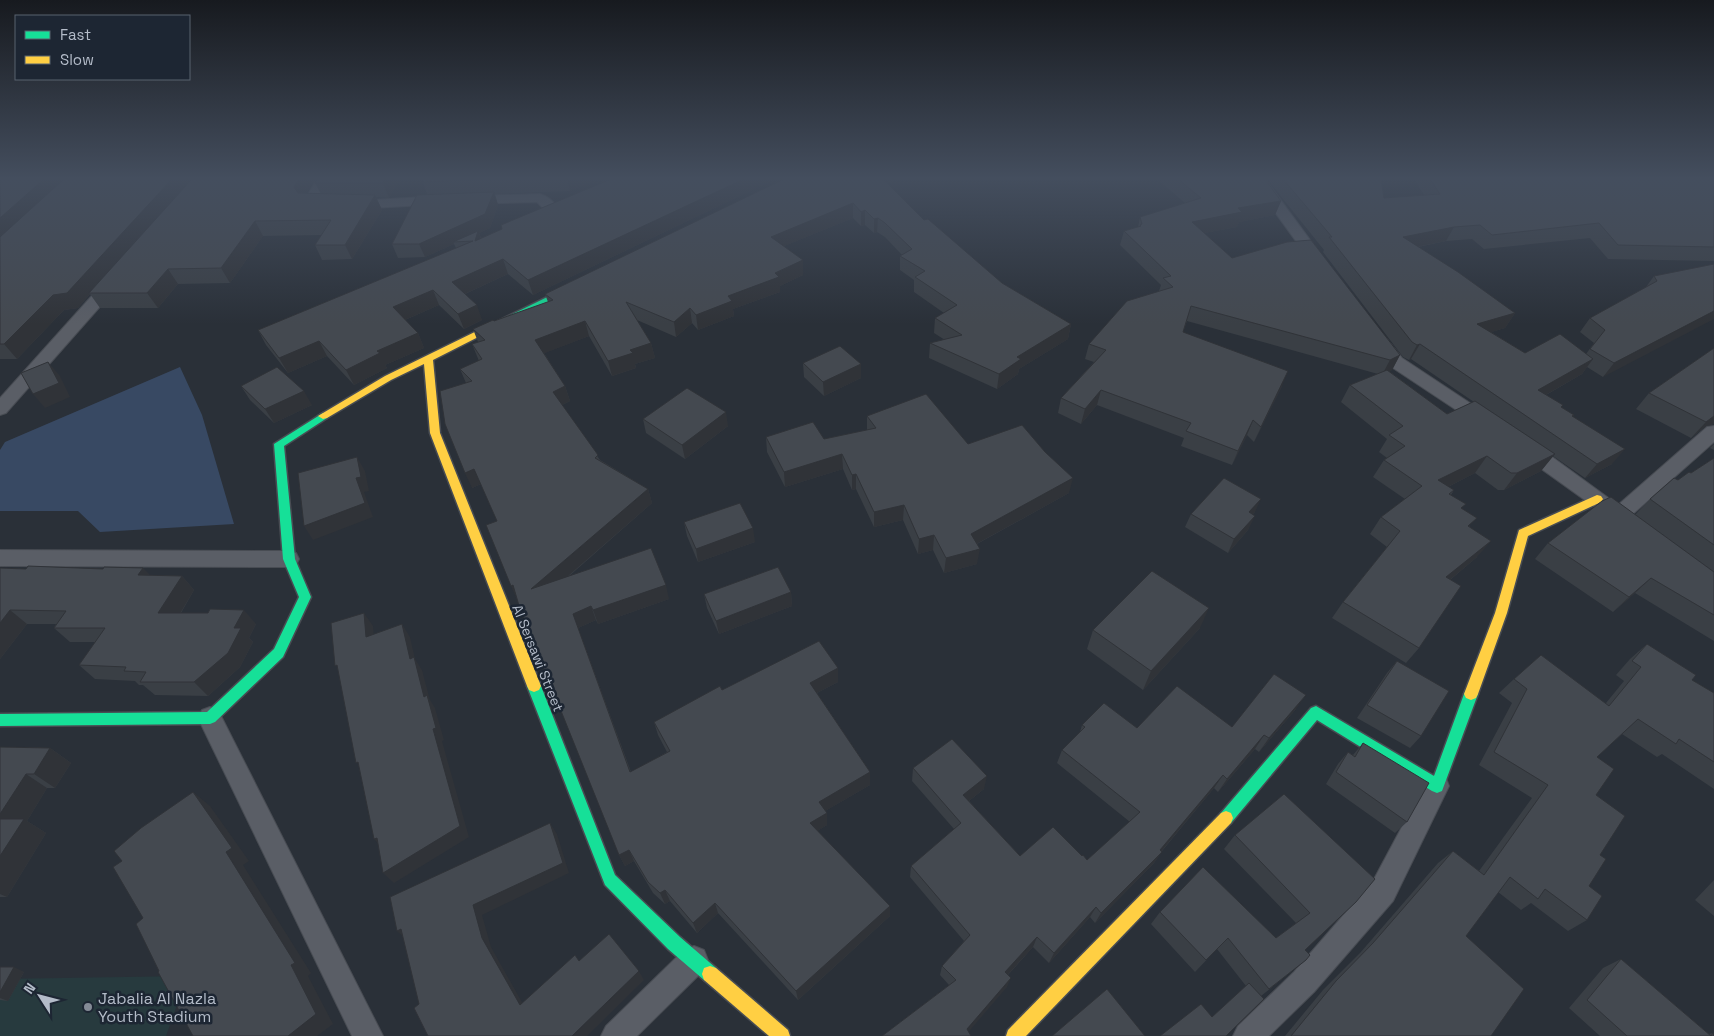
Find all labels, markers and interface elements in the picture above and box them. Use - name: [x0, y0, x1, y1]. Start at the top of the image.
- legend: [15, 15, 190, 80]
- text: Fast: [60, 25, 91, 44]
- text: Slow: [60, 50, 94, 69]
- street label: Al Sersawi Street: [508, 602, 568, 714]
- north arrow: [15, 971, 65, 1021]
- text: N: [19, 979, 40, 997]
- place label: Jabalia Al Nazla Youth Stadium: [98, 988, 216, 1027]
- marker: Jabalia Al Nazla Youth Stadium: [82, 1001, 94, 1013]

